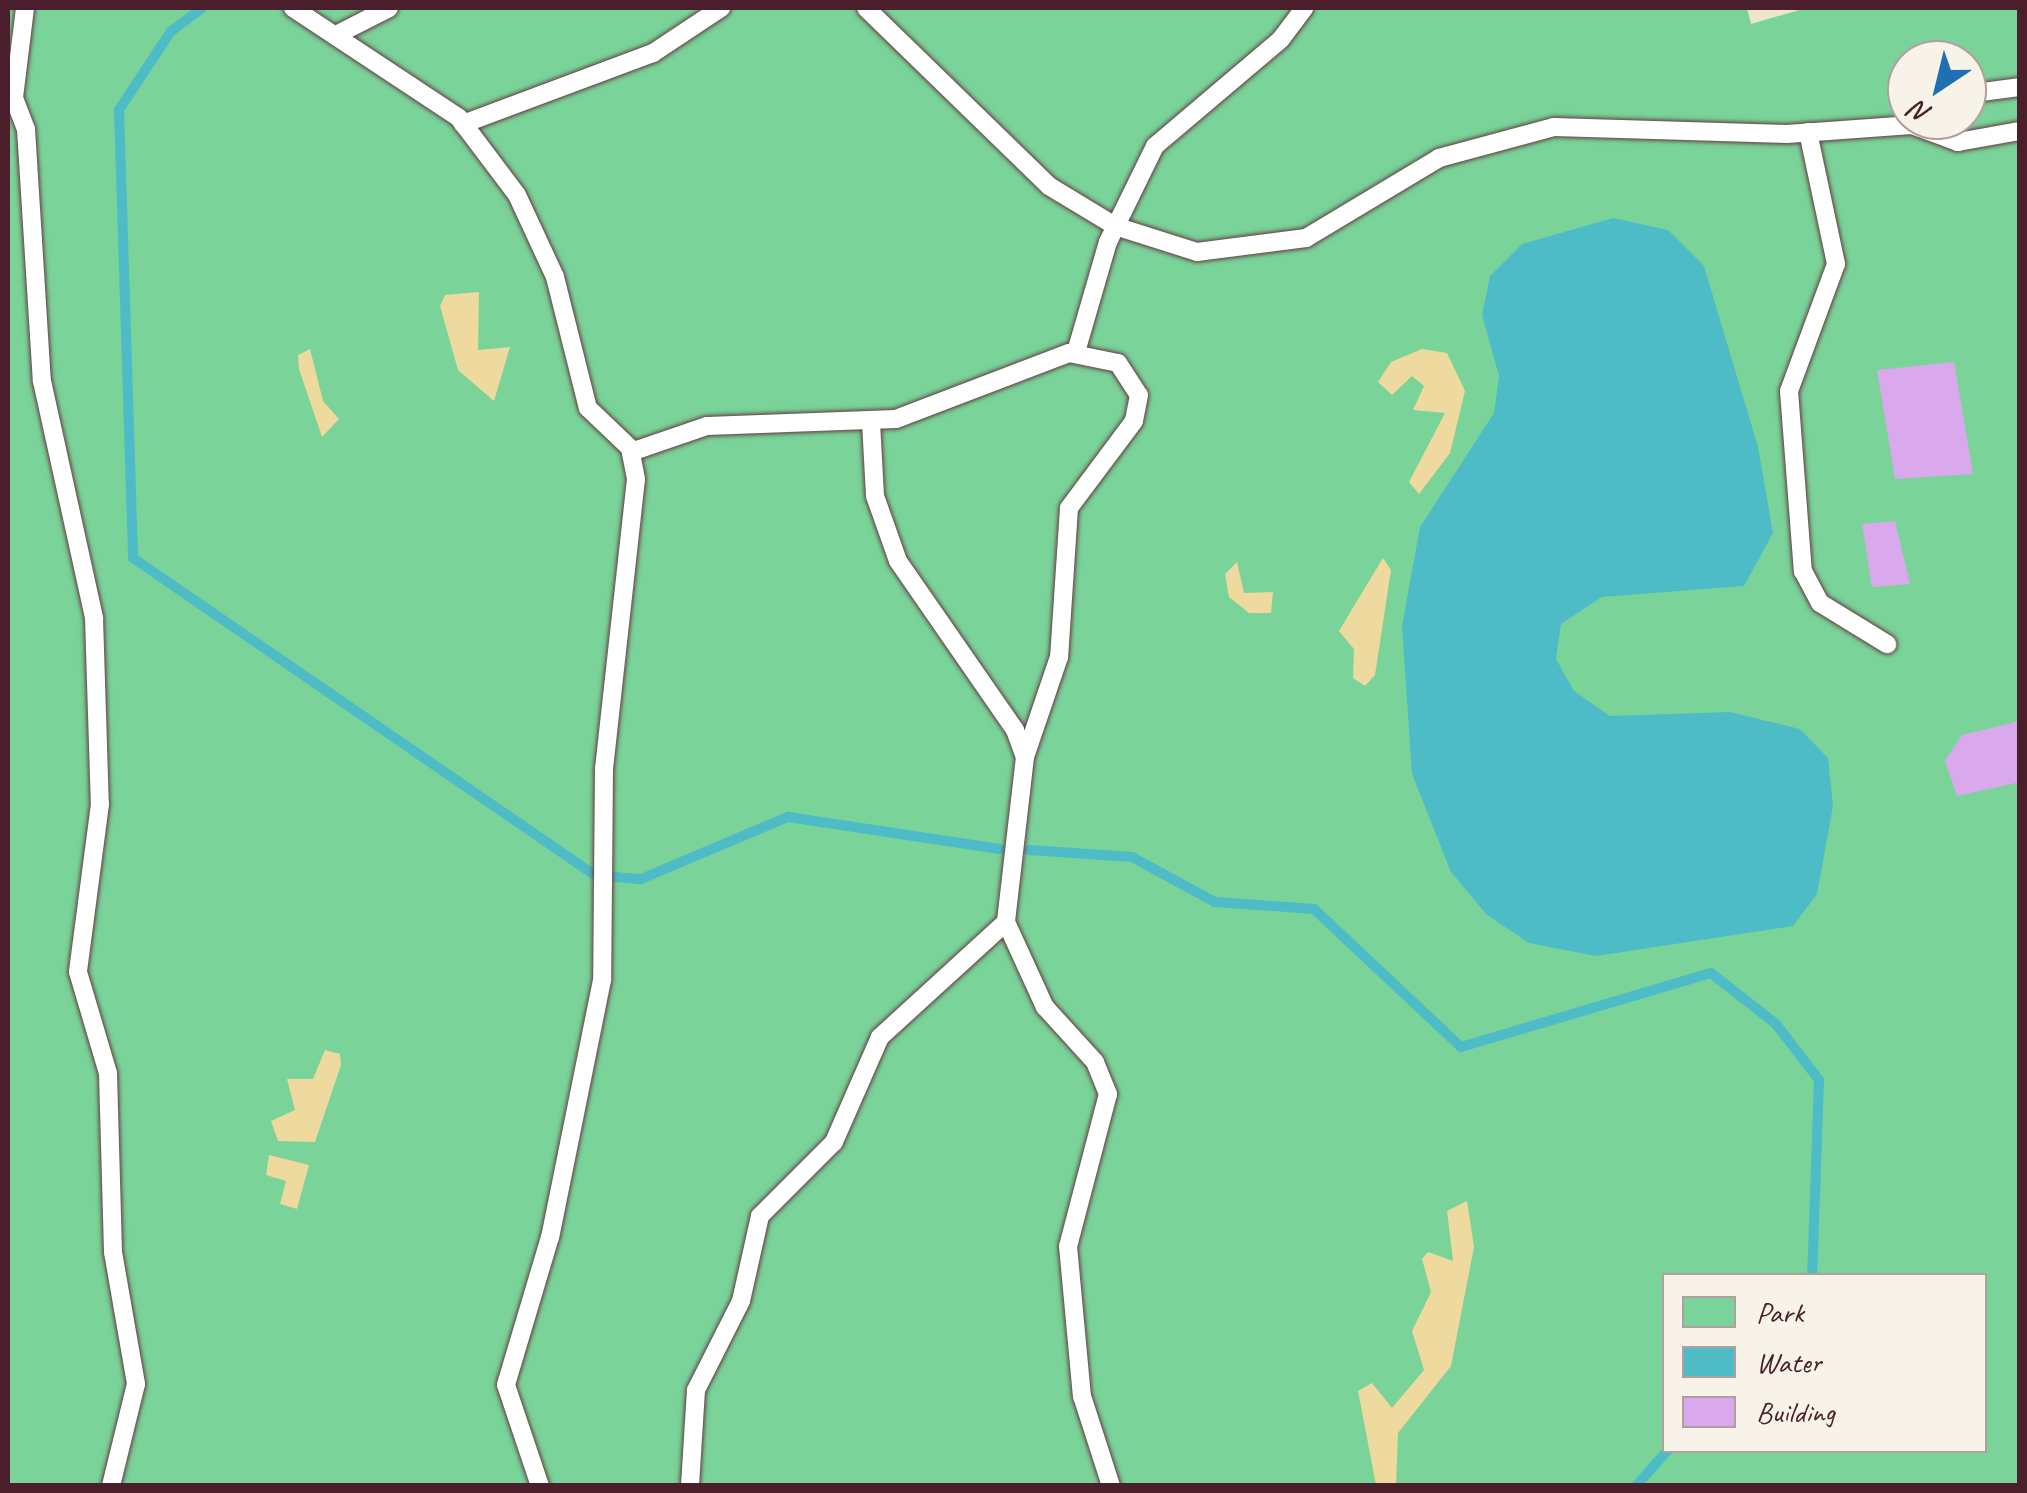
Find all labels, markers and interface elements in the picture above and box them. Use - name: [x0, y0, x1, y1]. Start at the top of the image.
- north arrow: [1887, 40, 1987, 140]
- text: N: [1904, 94, 1938, 133]
- legend: [1662, 1273, 1987, 1453]
- text: Park: [1756, 1293, 1804, 1331]
- text: Water: [1756, 1343, 1821, 1381]
- text: Building: [1756, 1393, 1835, 1431]

